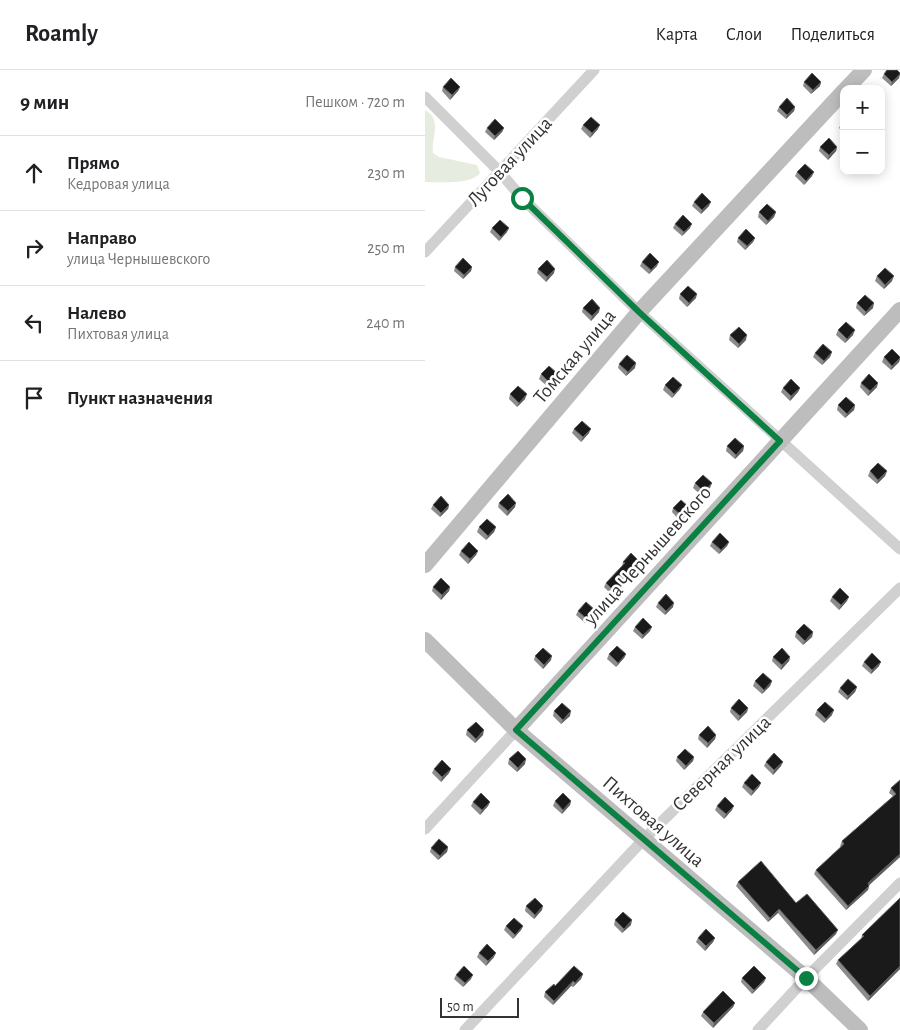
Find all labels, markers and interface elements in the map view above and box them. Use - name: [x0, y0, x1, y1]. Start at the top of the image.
- text: Roamly: [25, 22, 98, 46]
- text: Карта: [656, 26, 698, 44]
- text: Слои: [726, 26, 762, 44]
- text: Поделиться: [790, 26, 875, 44]
- map controls: [840, 85, 885, 175]
- button: +: [840, 85, 885, 130]
- text: 9 мин: [20, 92, 69, 113]
- text: Пешком · 720 m: [305, 94, 405, 110]
- street label: Луговая улица: [463, 113, 556, 210]
- button: −: [840, 130, 885, 175]
- text: Прямо: [67, 154, 120, 173]
- icon: ahead: [20, 159, 48, 187]
- text: 230 m: [367, 165, 405, 181]
- text: Кедровая улица: [67, 176, 170, 192]
- route start: [511, 187, 534, 210]
- text: Направо: [67, 229, 137, 248]
- icon: right: [20, 234, 48, 262]
- text: 250 m: [367, 240, 405, 256]
- text: улица Чернышевского: [67, 251, 210, 267]
- text: Налево: [67, 304, 126, 323]
- street label: Томская улица: [530, 306, 620, 407]
- icon: left: [20, 309, 48, 337]
- text: 240 m: [366, 315, 405, 331]
- text: Пихтовая улица: [67, 326, 169, 342]
- icon: arrive: [20, 384, 48, 412]
- text: Пункт назначения: [67, 389, 213, 408]
- street label: улица Чернышевского: [580, 482, 715, 630]
- street label: Северная улица: [669, 712, 775, 815]
- street label: Пихтовая улица: [599, 772, 708, 871]
- route end: [795, 967, 818, 990]
- scale bar: [440, 995, 519, 1018]
- text: 50 m: [447, 1000, 474, 1014]

